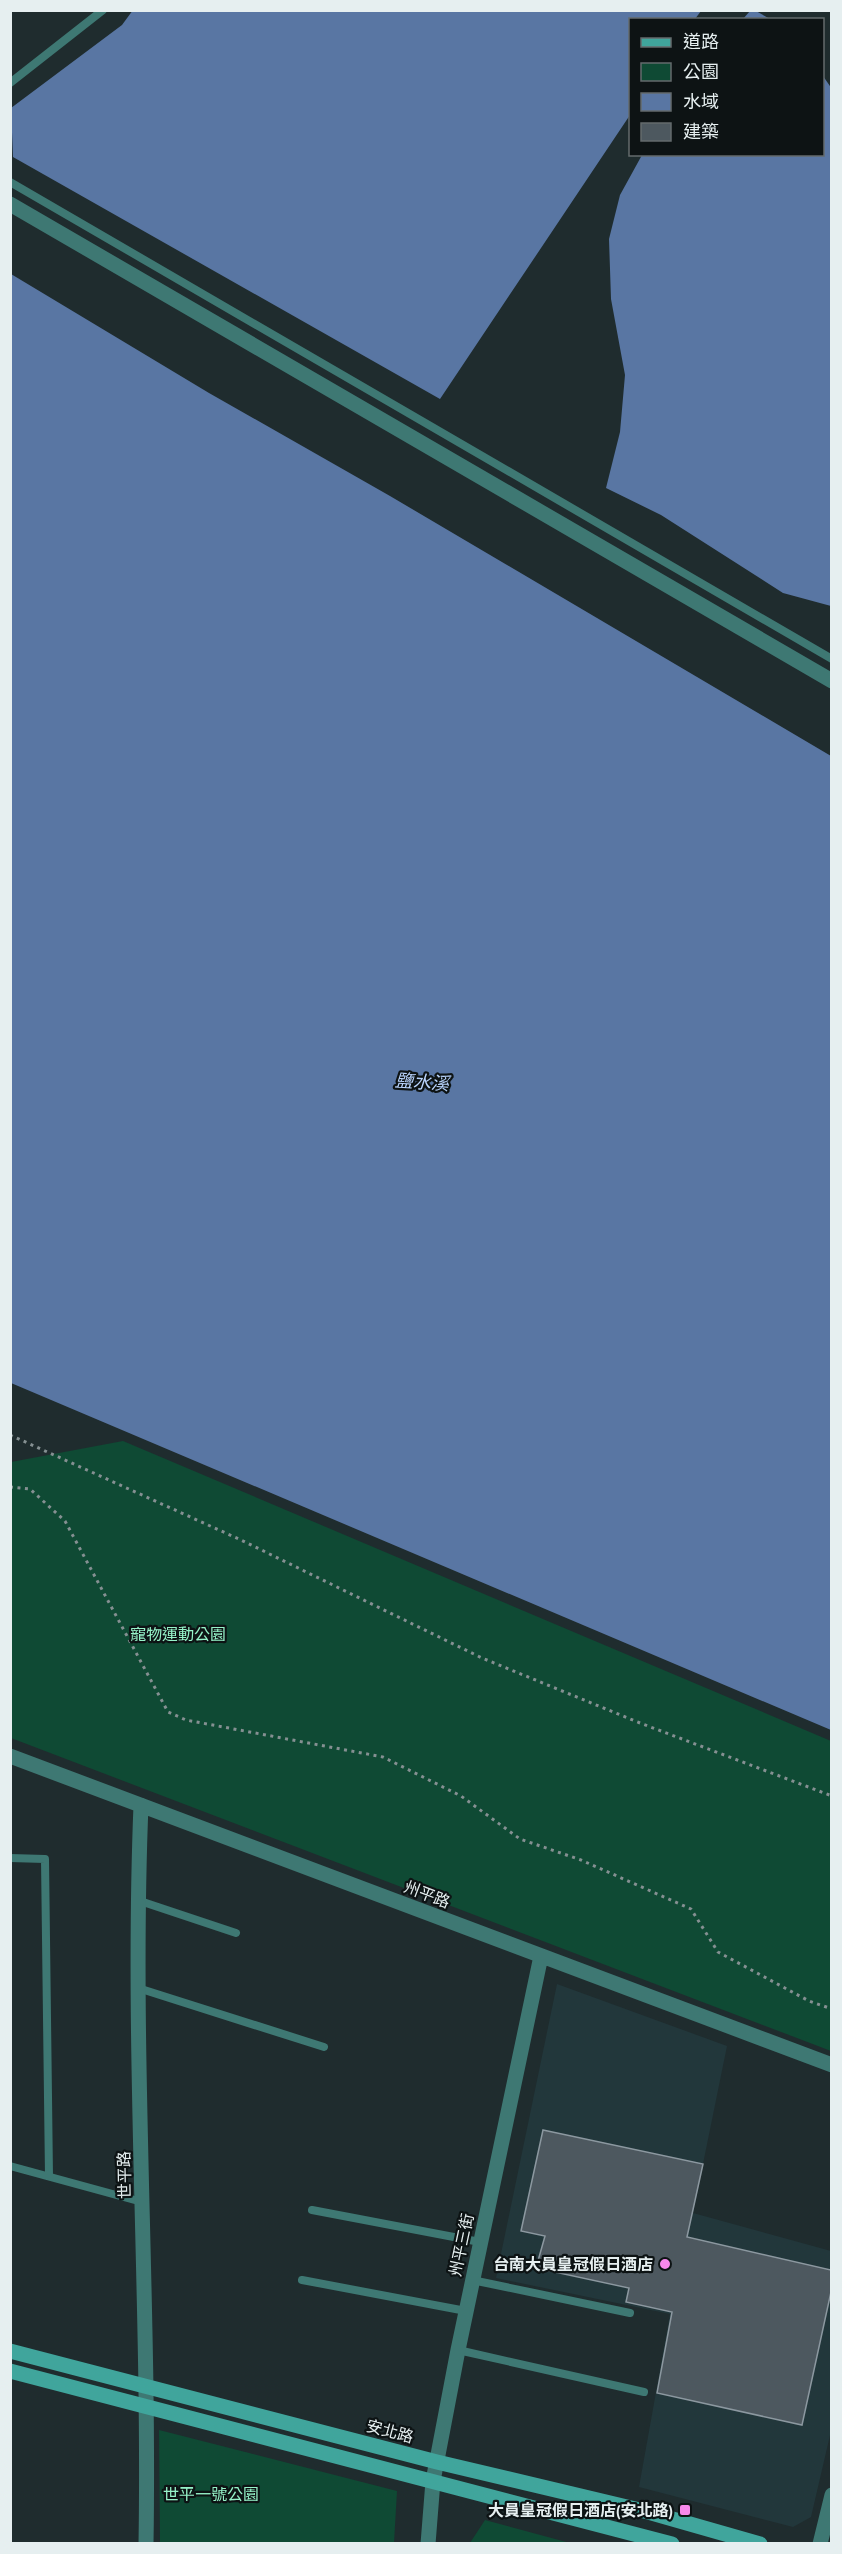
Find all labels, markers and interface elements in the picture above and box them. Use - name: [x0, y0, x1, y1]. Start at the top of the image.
- legend: [629, 18, 824, 156]
- text: 道路: [683, 30, 719, 53]
- text: 公園: [683, 60, 719, 83]
- text: 水域: [683, 90, 719, 113]
- text: 建築: [683, 120, 719, 143]
- water label: 鹽水溪: [394, 1069, 453, 1096]
- park label: 寵物運動公園: [130, 1624, 226, 1644]
- street label: 州平路: [401, 1876, 453, 1912]
- street label: 世平路: [114, 2151, 134, 2199]
- street label: 州平三街: [445, 2212, 477, 2278]
- place label: 台南大員皇冠假日酒店: [493, 2254, 653, 2274]
- marker: 台南大員皇冠假日酒店: [658, 2257, 672, 2271]
- street label: 安北路: [364, 2415, 416, 2447]
- park label: 世平一號公園: [163, 2484, 259, 2504]
- place label: 大員皇冠假日酒店(安北路): [488, 2500, 673, 2520]
- marker: 大員皇冠假日酒店(安北路): [678, 2503, 692, 2517]

